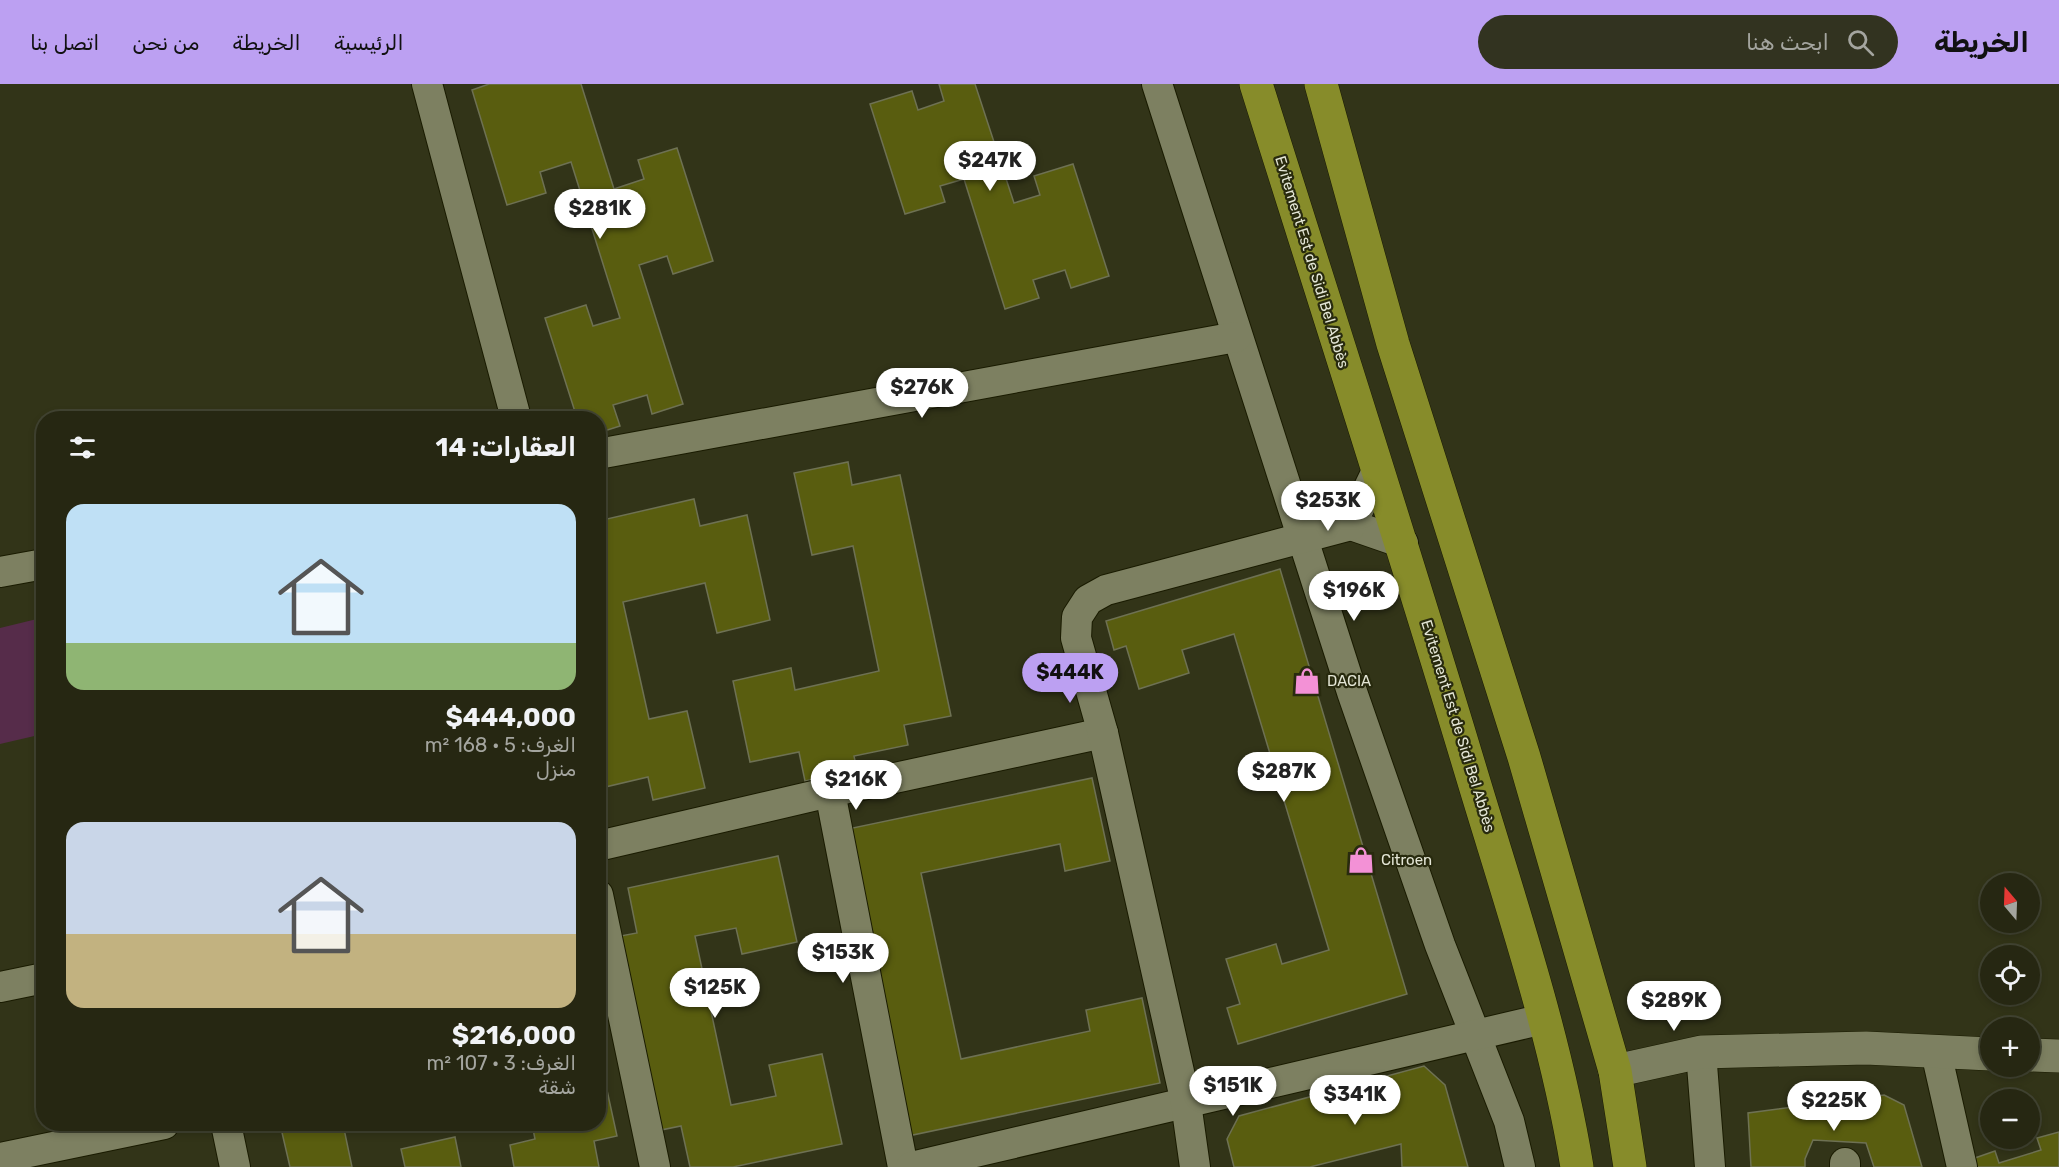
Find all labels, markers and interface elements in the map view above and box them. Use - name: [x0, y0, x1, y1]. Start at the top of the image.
- search box: [1478, 15, 1898, 69]
- icon: search: [1844, 26, 1877, 59]
- text: الخريطة: [1934, 26, 2029, 59]
- text: ابحث هنا: [1746, 29, 1829, 56]
- text: اتصل بنا: [30, 30, 99, 55]
- text: من نحن: [132, 30, 199, 55]
- text: الخريطة: [232, 30, 301, 55]
- text: الرئيسية: [334, 30, 404, 55]
- pin: $247K: [948, 141, 1032, 192]
- text: $247K: [958, 148, 1022, 172]
- street label: Evitement Est de Sidi Bel Abbès: [1271, 154, 1353, 371]
- pin: $281K: [558, 189, 642, 240]
- text: $281K: [568, 196, 632, 220]
- pin: $276K: [880, 368, 964, 419]
- text: $276K: [890, 375, 954, 399]
- icon: filters: [66, 431, 99, 464]
- text: العقارات: 14: [436, 432, 576, 463]
- pin: $253K: [1286, 481, 1370, 532]
- text: $253K: [1295, 488, 1361, 512]
- icon: home: [267, 543, 375, 651]
- pin: $196K: [1312, 571, 1396, 622]
- text: $196K: [1323, 578, 1385, 602]
- street label: Evitement Est de Sidi Bel Abbès: [1417, 618, 1499, 835]
- pin: $444K: [1028, 653, 1112, 704]
- text: $444K: [1036, 660, 1104, 684]
- shop icon: DACIA: [1292, 666, 1322, 696]
- place label: DACIA: [1327, 672, 1371, 690]
- text: $444,000: [445, 702, 576, 733]
- text: الغرف: 5 · 168 m²: [425, 733, 576, 757]
- pin: $287K: [1242, 752, 1326, 803]
- text: منزل: [536, 757, 576, 781]
- text: $287K: [1252, 759, 1316, 783]
- pin: $216K: [814, 760, 898, 811]
- text: $216K: [825, 767, 887, 791]
- shop icon: Citroen: [1346, 845, 1376, 875]
- place label: Citroen: [1381, 851, 1432, 869]
- icon: home: [267, 861, 375, 969]
- north arrow: [1980, 873, 2040, 933]
- map controls: [1980, 873, 2040, 1149]
- pin: $153K: [801, 933, 885, 984]
- text: $153K: [812, 940, 874, 964]
- button: locate: [1980, 945, 2040, 1005]
- pin: $125K: [673, 968, 757, 1019]
- text: $125K: [684, 975, 746, 999]
- pin: $289K: [1632, 981, 1716, 1032]
- text: $289K: [1641, 988, 1707, 1012]
- button: +: [1980, 1017, 2040, 1077]
- text: $216,000: [452, 1020, 576, 1051]
- text: الغرف: 3 · 107 m²: [426, 1051, 576, 1075]
- pin: $151K: [1191, 1066, 1275, 1117]
- text: $151K: [1203, 1073, 1263, 1097]
- text: شقة: [538, 1075, 576, 1099]
- pin: $341K: [1313, 1075, 1397, 1126]
- pin: $225K: [1792, 1081, 1876, 1132]
- text: $341K: [1324, 1082, 1386, 1106]
- text: $225K: [1801, 1088, 1867, 1112]
- button: −: [1980, 1089, 2040, 1149]

